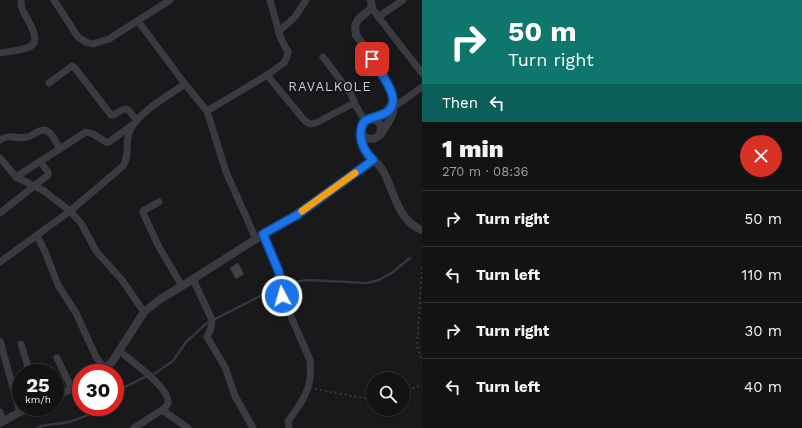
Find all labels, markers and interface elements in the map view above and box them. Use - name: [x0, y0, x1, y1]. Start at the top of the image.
- text: 50 m: [508, 15, 577, 48]
- icon: right: [442, 16, 494, 68]
- pin: [355, 42, 389, 76]
- icon: arrive: [361, 48, 383, 70]
- text: Turn right: [508, 49, 594, 70]
- district label: RAVALKOLE: [288, 79, 372, 94]
- icon: left: [486, 92, 508, 114]
- text: Then: [442, 94, 478, 112]
- text: 1 min: [442, 135, 504, 163]
- button: close: [740, 135, 782, 177]
- text: 270 m · 08:36: [442, 164, 529, 179]
- icon: right: [442, 208, 464, 230]
- text: Turn right: [476, 210, 549, 228]
- text: 50 m: [745, 210, 782, 228]
- icon: left: [442, 264, 464, 286]
- text: Turn left: [476, 266, 540, 284]
- text: 110 m: [742, 266, 782, 284]
- position arrow: [261, 275, 303, 317]
- icon: right: [442, 320, 464, 342]
- text: Turn right: [476, 322, 549, 340]
- text: 30 m: [745, 322, 782, 340]
- speed limit sign: 30: [72, 364, 124, 416]
- map controls: [366, 372, 410, 416]
- button: search: [366, 372, 410, 416]
- text: 25: [26, 373, 50, 397]
- icon: left: [442, 376, 464, 398]
- text: Turn left: [476, 378, 540, 396]
- text: 40 m: [744, 378, 782, 396]
- text: km/h: [25, 394, 51, 405]

